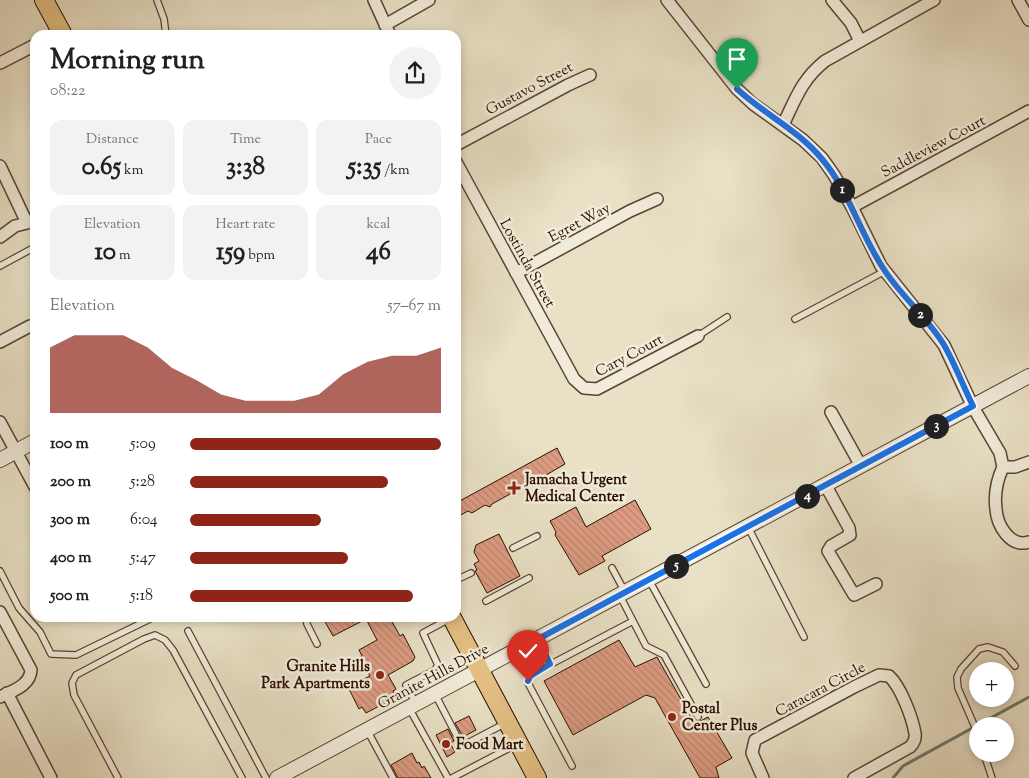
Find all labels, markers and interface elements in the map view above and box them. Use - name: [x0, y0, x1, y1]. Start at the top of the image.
- pin: [716, 38, 758, 89]
- text: Morning run: [50, 41, 205, 81]
- icon: arrive: [723, 45, 751, 73]
- button: share: [389, 47, 441, 99]
- street label: Gustavo Street: [482, 57, 577, 121]
- text: 08:22: [50, 80, 86, 103]
- street label: Saddleview Court: [878, 111, 990, 184]
- text: Distance: [86, 130, 139, 150]
- text: Time: [230, 130, 261, 150]
- text: Pace: [365, 130, 392, 150]
- text: 0.65: [82, 150, 121, 186]
- text: 3:38: [226, 150, 265, 186]
- text: 5:35: [348, 150, 381, 186]
- text: km: [121, 161, 143, 181]
- text: /km: [381, 161, 410, 181]
- pin: 1: [830, 178, 854, 202]
- text: 1: [840, 180, 845, 200]
- street label: Egret Way: [545, 198, 615, 248]
- text: Elevation: [84, 215, 141, 235]
- text: Heart rate: [216, 215, 275, 235]
- text: kcal: [366, 215, 391, 235]
- street label: Lostinda Street: [494, 216, 560, 312]
- text: 10: [94, 235, 116, 271]
- text: 159: [216, 235, 245, 271]
- text: 46: [366, 235, 391, 271]
- text: m: [116, 246, 131, 266]
- text: bpm: [245, 246, 275, 266]
- text: Elevation: [50, 295, 115, 318]
- text: 57–67 m: [387, 295, 441, 318]
- pin: 2: [908, 302, 932, 328]
- text: 2: [917, 305, 924, 325]
- street label: Cary Court: [592, 330, 667, 383]
- pin: 3: [924, 414, 948, 438]
- text: 3: [934, 416, 939, 436]
- text: 100 m: [50, 433, 89, 456]
- text: 5:09: [130, 433, 156, 456]
- place label: Jamacha Urgent Medical Center: [524, 470, 628, 508]
- text: 200 m: [50, 471, 91, 494]
- text: 5:28: [130, 471, 155, 494]
- marker: Jamacha Urgent Medical Center: [507, 481, 521, 495]
- pin: 4: [794, 484, 820, 508]
- text: 4: [804, 486, 811, 506]
- text: 300 m: [50, 509, 90, 532]
- text: 6:04: [130, 509, 158, 532]
- text: 400 m: [50, 547, 92, 570]
- text: 5:47: [130, 547, 156, 570]
- pin: 5: [664, 554, 688, 578]
- text: 5: [674, 556, 679, 576]
- text: 500 m: [50, 585, 89, 608]
- text: 5:18: [130, 585, 153, 608]
- pin: [507, 630, 549, 681]
- icon: check: [514, 637, 542, 665]
- street label: Granite Hills Drive: [375, 639, 493, 715]
- place label: Granite Hills Park Apartments: [261, 657, 370, 695]
- street label: Caracara Circle: [772, 658, 870, 723]
- map controls: [969, 662, 1014, 762]
- button: +: [969, 662, 1014, 707]
- marker: Granite Hills Park Apartments: [374, 669, 386, 681]
- place label: Postal Center Plus: [682, 699, 757, 737]
- marker: Postal Center Plus: [666, 711, 678, 723]
- button: −: [969, 717, 1014, 762]
- place label: Food Mart: [456, 735, 524, 756]
- marker: Food Mart: [440, 738, 452, 750]

